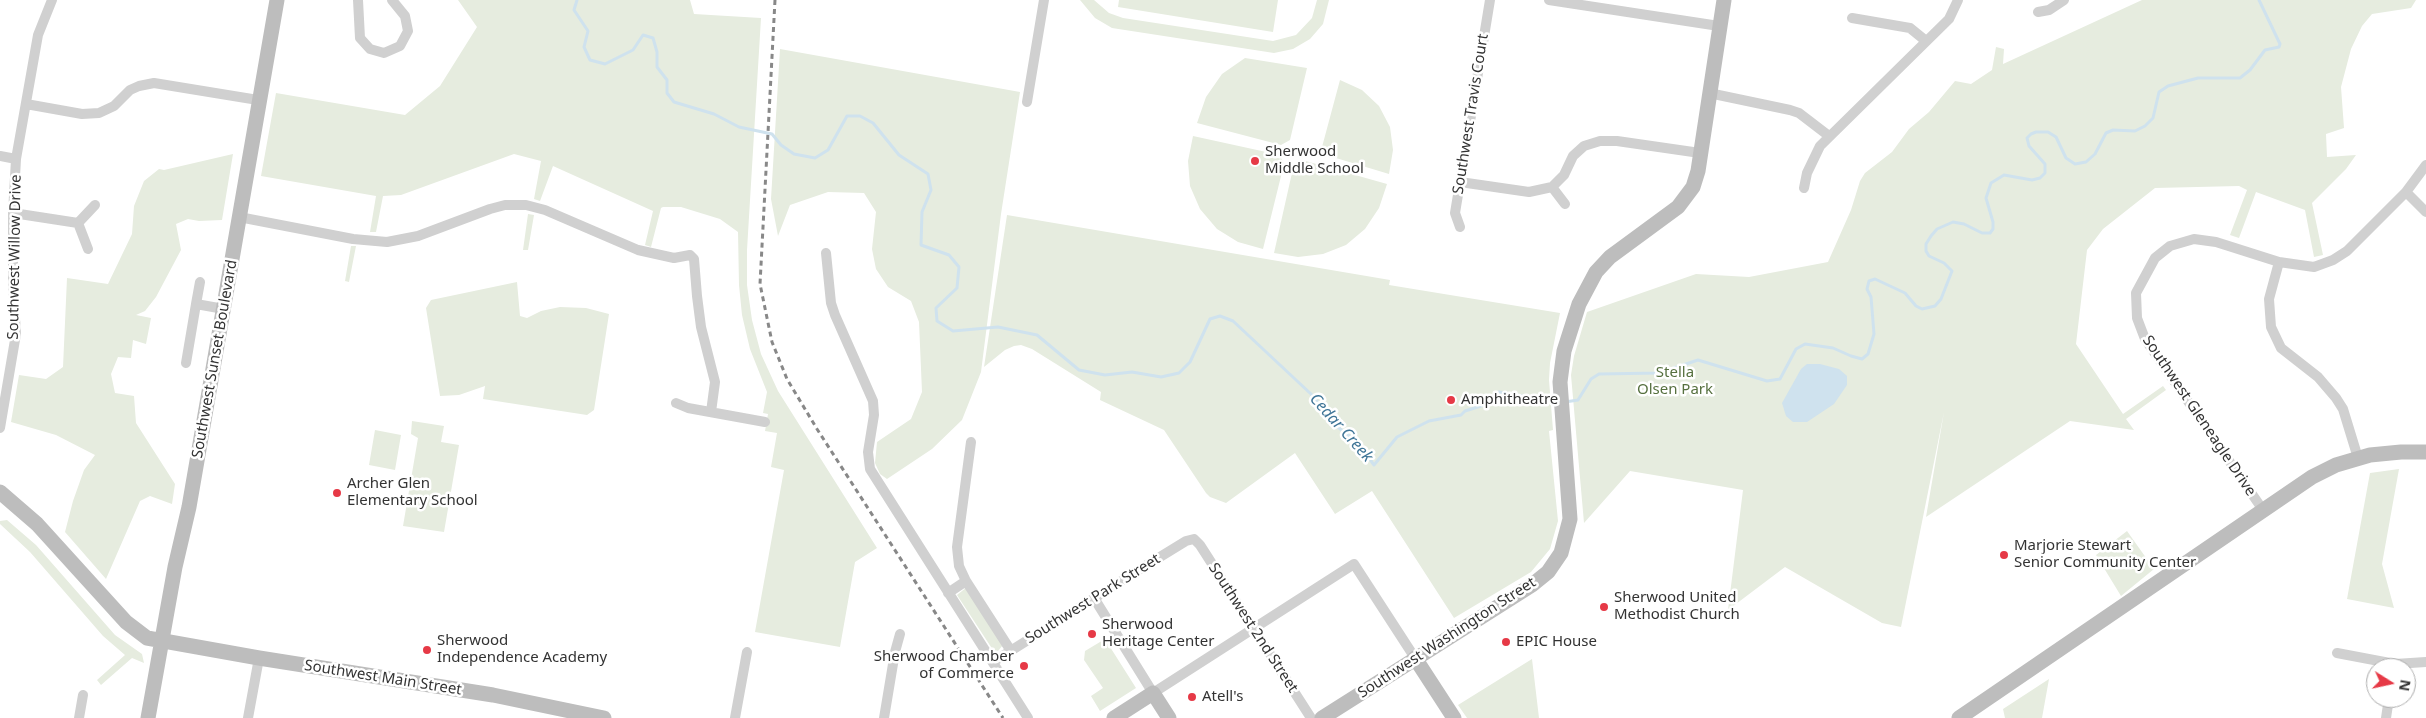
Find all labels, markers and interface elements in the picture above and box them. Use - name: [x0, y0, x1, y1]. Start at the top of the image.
- street label: Southwest Travis Court: [1449, 33, 1493, 195]
- place label: Sherwood Middle School: [1265, 143, 1364, 178]
- marker: Sherwood Middle School: [1249, 155, 1261, 167]
- street label: Southwest Willow Drive: [5, 174, 25, 340]
- street label: Southwest Sunset Boulevard: [189, 258, 241, 460]
- street label: Southwest Gleneagle Drive: [2138, 332, 2260, 500]
- park label: Stella Olsen Park: [1637, 364, 1713, 399]
- water label: Cedar Creek: [1305, 390, 1377, 466]
- place label: Amphitheatre: [1461, 391, 1558, 409]
- marker: Amphitheatre: [1445, 394, 1457, 406]
- place label: Archer Glen Elementary School: [347, 475, 478, 510]
- marker: Archer Glen Elementary School: [331, 487, 343, 499]
- place label: Marjorie Stewart Senior Community Center: [2014, 537, 2196, 572]
- marker: Marjorie Stewart Senior Community Center: [1998, 549, 2010, 561]
- street label: Southwest Park Street: [1022, 550, 1164, 648]
- street label: Southwest 2nd Street: [1204, 560, 1302, 696]
- street label: Southwest Washington Street: [1355, 574, 1539, 702]
- place label: Sherwood United Methodist Church: [1614, 589, 1740, 624]
- marker: Sherwood United Methodist Church: [1598, 601, 1610, 613]
- place label: Sherwood Heritage Center: [1102, 616, 1214, 651]
- marker: Sherwood Heritage Center: [1086, 628, 1098, 640]
- place label: Sherwood Independence Academy: [437, 632, 607, 667]
- place label: EPIC House: [1516, 633, 1597, 651]
- marker: EPIC House: [1500, 636, 1512, 648]
- marker: Sherwood Independence Academy: [421, 644, 433, 656]
- place label: Sherwood Chamber of Commerce: [874, 648, 1014, 683]
- street label: Southwest Main Street: [303, 657, 463, 699]
- north arrow: [2366, 658, 2416, 708]
- marker: Sherwood Chamber of Commerce: [1018, 660, 1030, 672]
- text: N: [2395, 678, 2416, 693]
- place label: Atell's: [1202, 688, 1243, 706]
- marker: Atell's: [1186, 691, 1198, 703]

